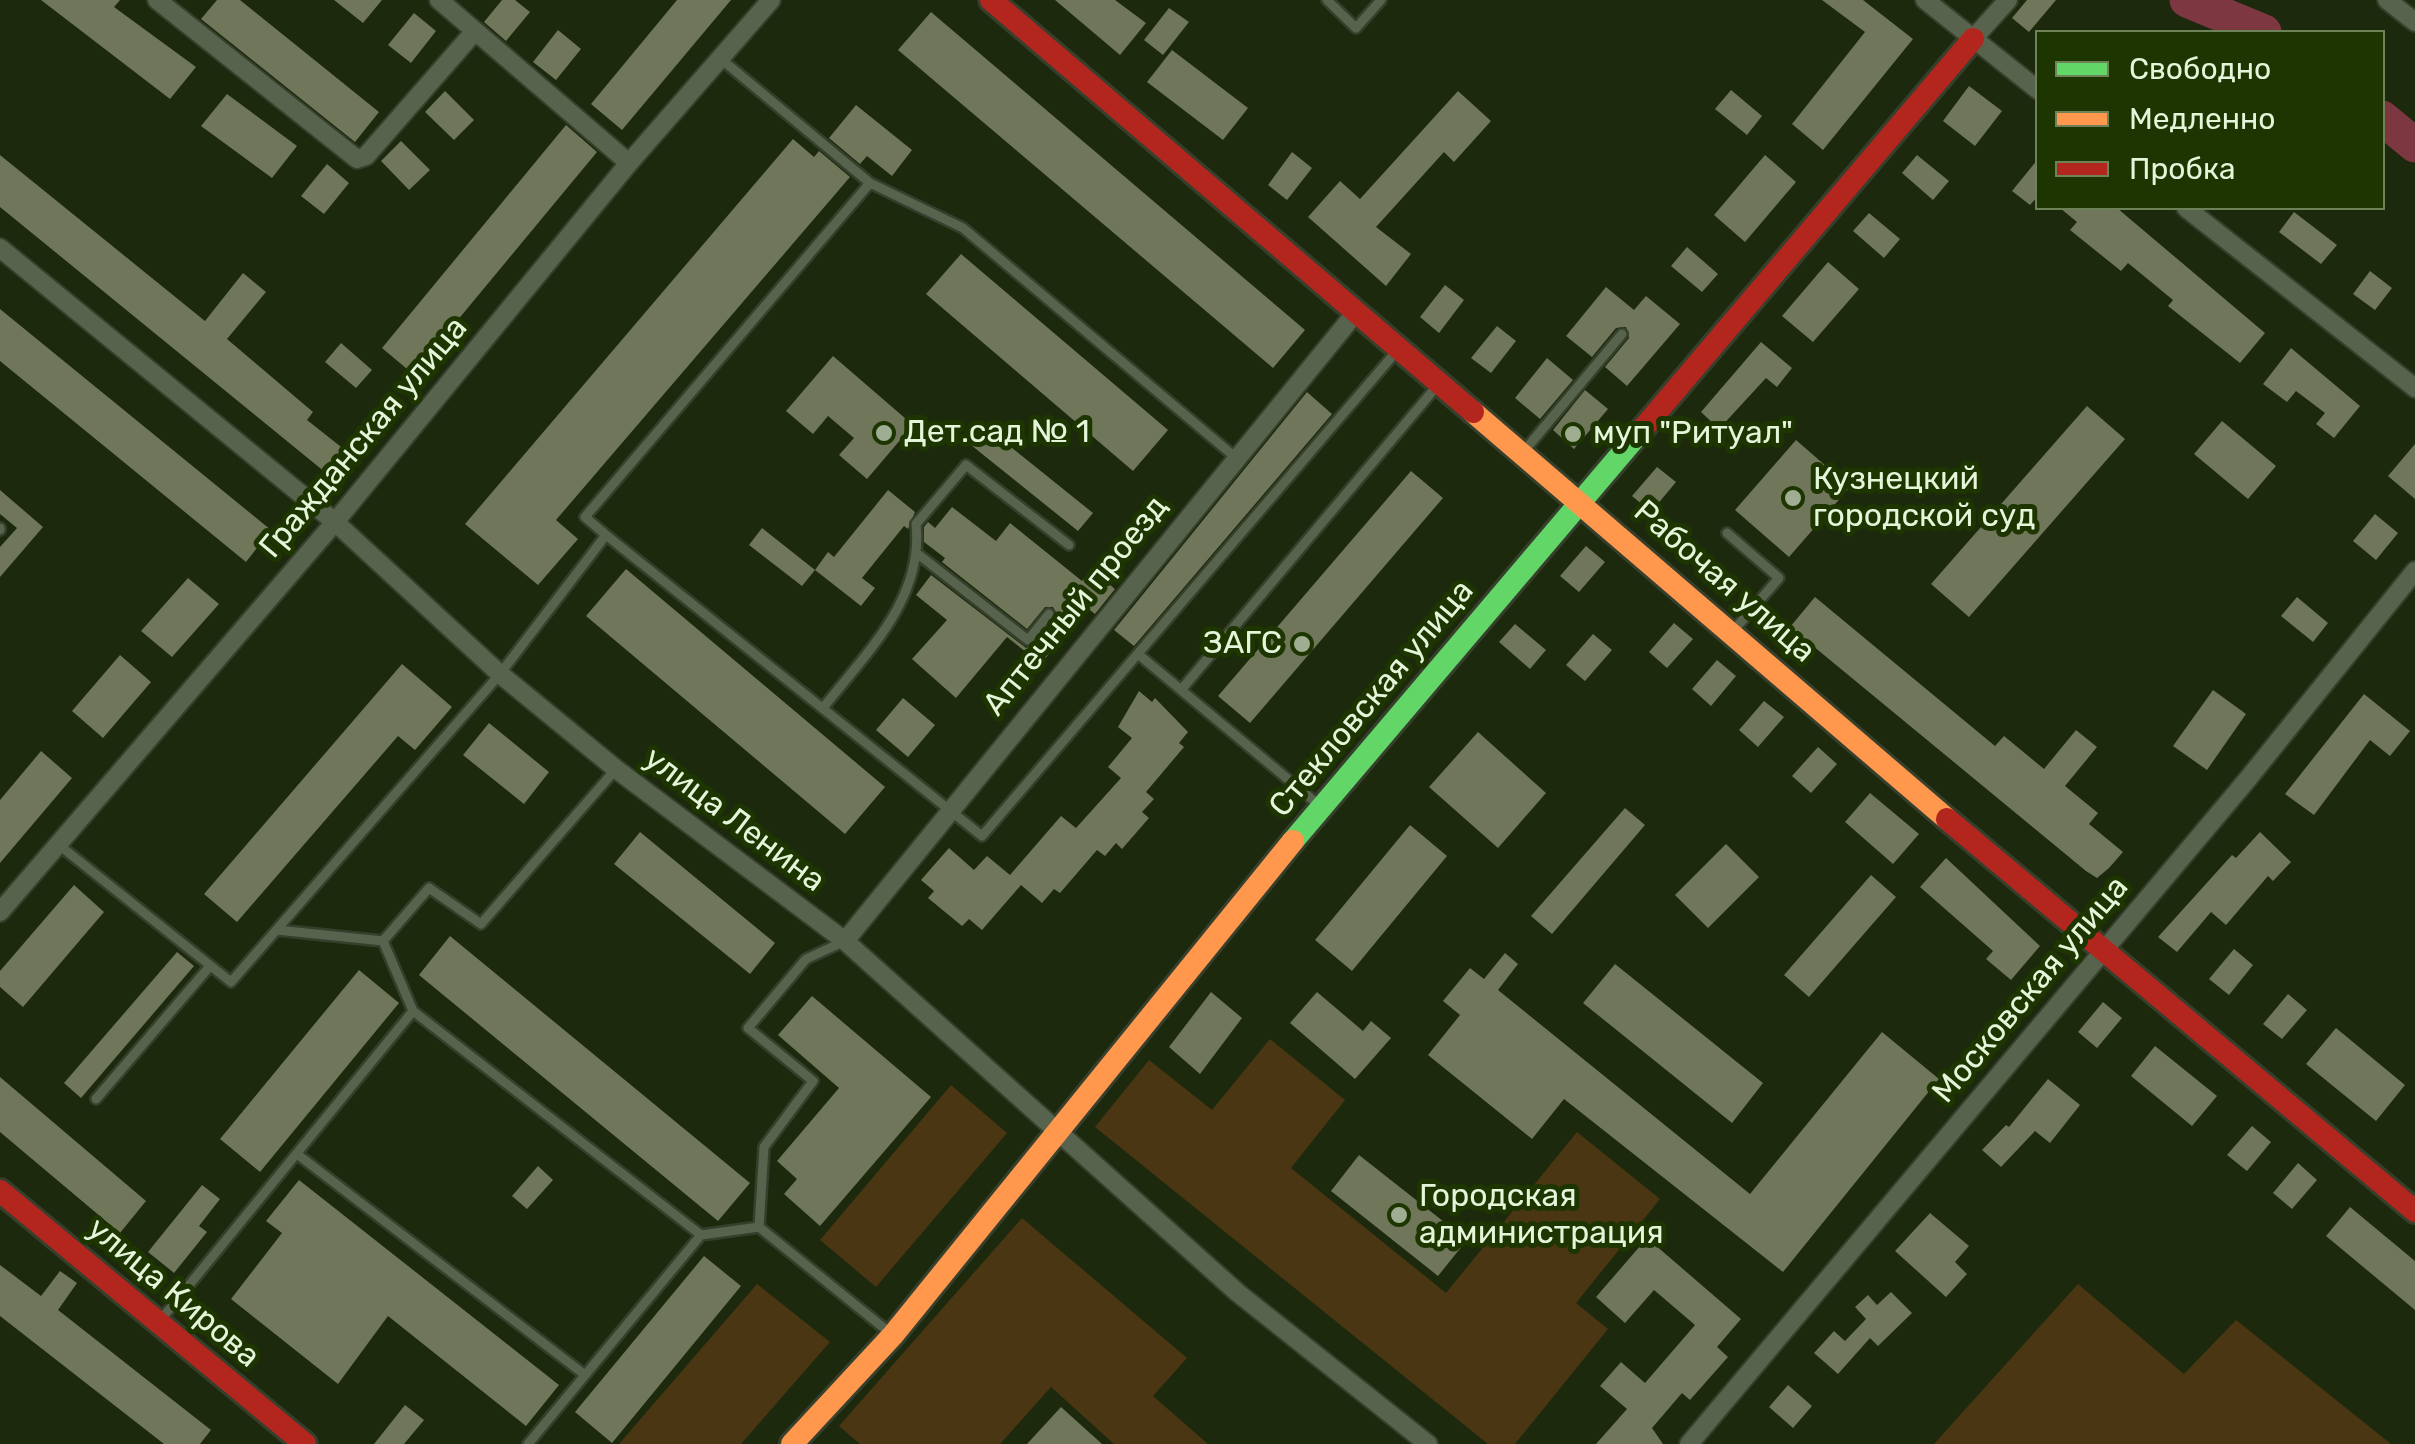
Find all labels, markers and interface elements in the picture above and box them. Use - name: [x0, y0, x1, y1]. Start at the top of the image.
- legend: [2035, 30, 2385, 210]
- text: Свободно: [2129, 51, 2271, 87]
- text: Медленно: [2129, 101, 2276, 137]
- text: Пробка: [2129, 151, 2236, 187]
- street label: Гражданская улица: [252, 310, 476, 566]
- place label: Дет.сад № 1: [904, 414, 1090, 452]
- place label: муп "Ритуал": [1593, 415, 1793, 453]
- marker: Дет.сад № 1: [873, 422, 895, 444]
- marker: муп "Ритуал": [1562, 423, 1584, 445]
- place label: Кузнецкий городской суд: [1813, 461, 2036, 536]
- marker: Кузнецкий городской суд: [1782, 487, 1804, 509]
- street label: Аптечный проезд: [976, 488, 1176, 724]
- street label: Рабочая улица: [1625, 493, 1823, 671]
- street label: Стекловская улица: [1262, 573, 1482, 825]
- place label: ЗАГС: [1203, 625, 1282, 663]
- marker: ЗАГС: [1291, 633, 1313, 655]
- street label: улица Ленина: [636, 740, 832, 900]
- street label: Московская улица: [1925, 869, 2137, 1111]
- place label: Городская администрация: [1419, 1178, 1664, 1253]
- marker: Городская администрация: [1388, 1204, 1410, 1226]
- street label: улица Кирова: [79, 1210, 267, 1376]

